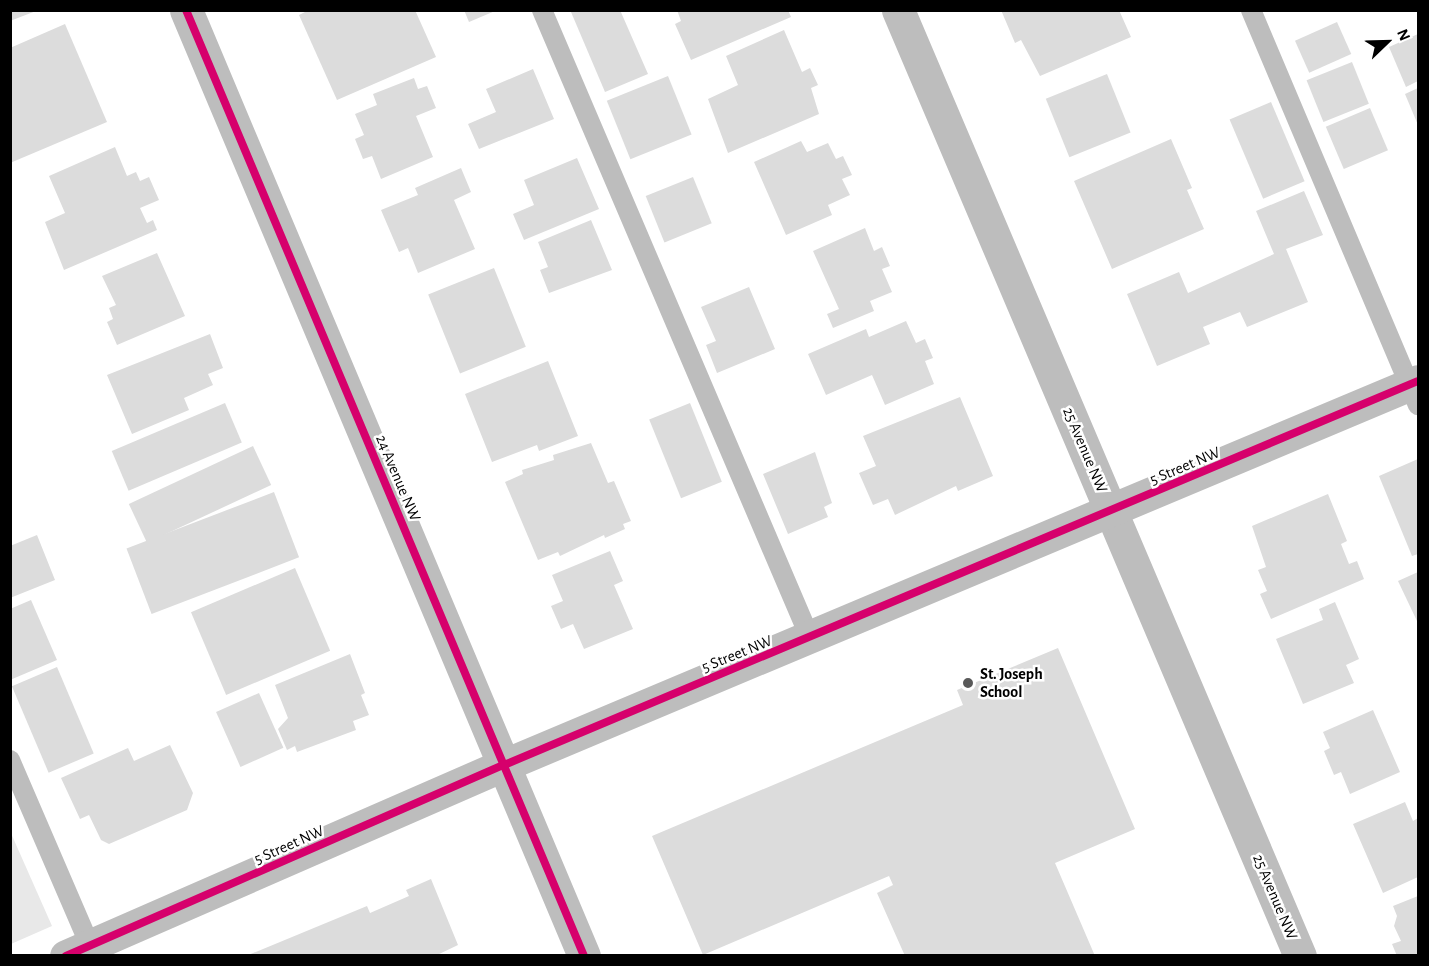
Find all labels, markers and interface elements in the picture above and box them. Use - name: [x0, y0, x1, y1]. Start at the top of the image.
- north arrow: [1357, 12, 1417, 72]
- text: N: [1394, 27, 1413, 43]
- street label: 25 Avenue NW: [1058, 404, 1112, 496]
- street label: 24 Avenue NW: [371, 432, 425, 524]
- street label: 5 Street NW: [1147, 443, 1223, 489]
- street label: 5 Street NW: [699, 631, 775, 677]
- place label: St. Joseph School: [980, 664, 1043, 702]
- marker: St. Joseph School: [961, 676, 975, 690]
- street label: 5 Street NW: [251, 821, 327, 869]
- street label: 25 Avenue NW: [1248, 851, 1302, 943]

